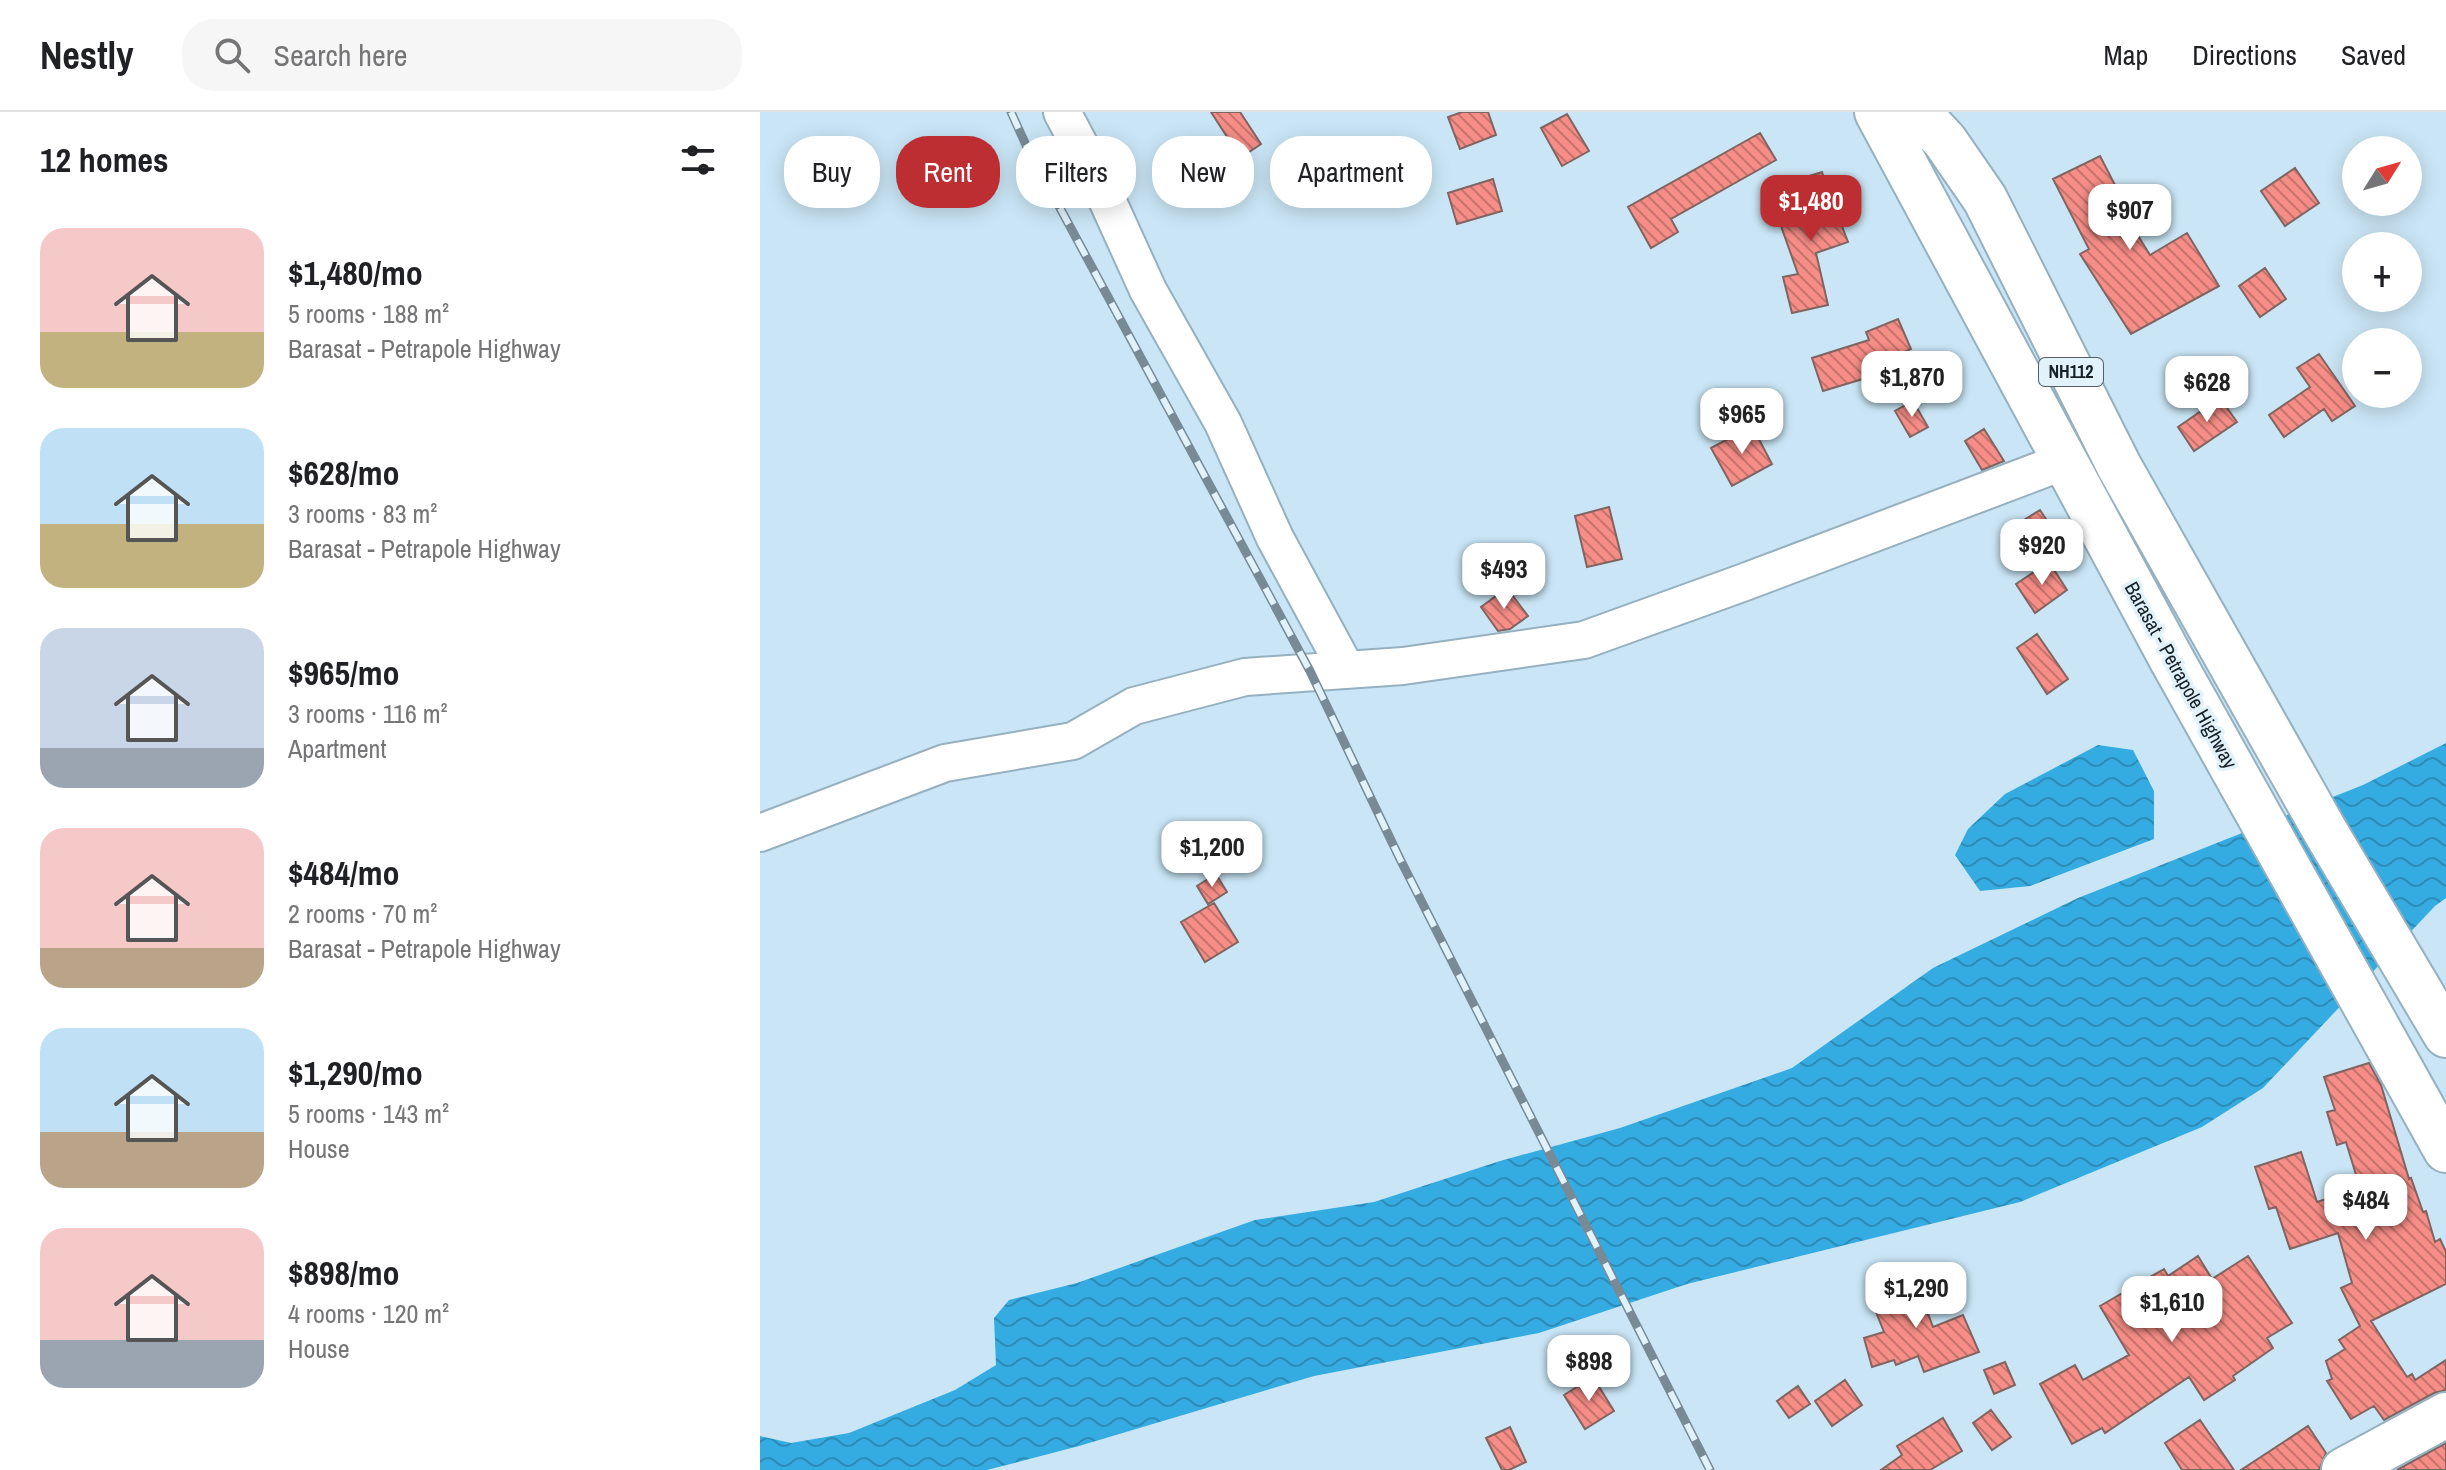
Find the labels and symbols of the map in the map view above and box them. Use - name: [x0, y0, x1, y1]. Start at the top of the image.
- north arrow: [2342, 136, 2422, 216]
- pin: $1,480: [1746, 175, 1876, 243]
- pin: $907: [2083, 184, 2177, 252]
- pin: $1,870: [1847, 351, 1977, 419]
- pin: $628: [2160, 356, 2254, 424]
- road number: NH112: [2039, 358, 2103, 386]
- pin: $965: [1695, 388, 1789, 456]
- pin: $920: [1995, 519, 2089, 587]
- pin: $493: [1457, 543, 1551, 611]
- street label: Barasat - Petrapole Highway: [2119, 577, 2244, 774]
- pin: $1,200: [1147, 821, 1277, 889]
- pin: $484: [2319, 1174, 2413, 1242]
- pin: $1,290: [1851, 1262, 1981, 1330]
- pin: $1,610: [2107, 1276, 2237, 1344]
- pin: $898: [1542, 1335, 1636, 1403]

